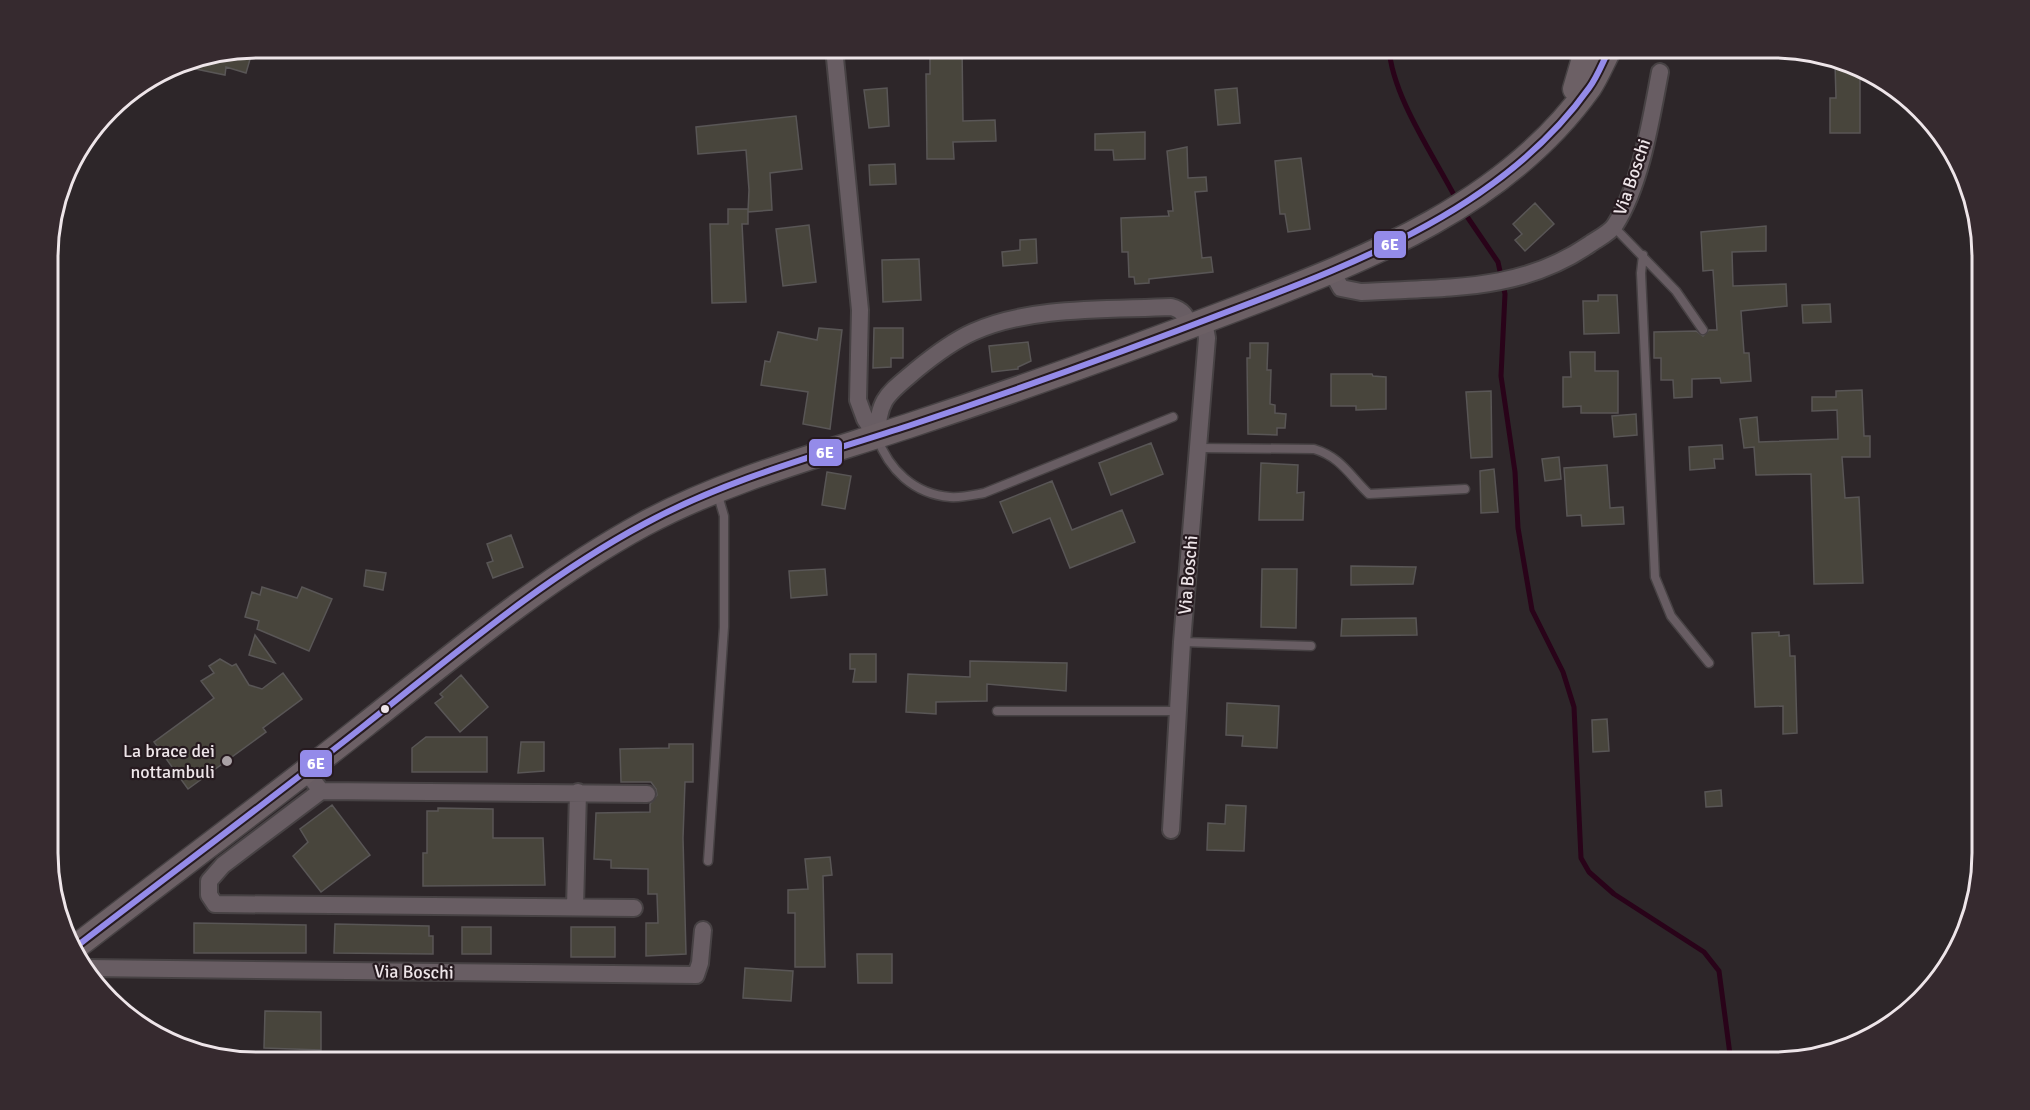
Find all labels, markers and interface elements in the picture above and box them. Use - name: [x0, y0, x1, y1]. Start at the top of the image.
- street label: Via Boschi: [1609, 136, 1655, 218]
- line badge: 6E: [1373, 230, 1407, 259]
- text: 6E: [1381, 235, 1399, 255]
- line badge: 6E: [808, 438, 843, 467]
- text: 6E: [816, 443, 834, 463]
- street label: Via Boschi: [1174, 534, 1202, 616]
- unlabelled marker: [379, 703, 391, 715]
- place label: La brace dei nottambuli: [123, 740, 215, 783]
- line badge: 6E: [299, 749, 333, 778]
- marker: La brace dei nottambuli: [220, 754, 234, 768]
- text: 6E: [307, 754, 325, 774]
- street label: Via Boschi: [374, 960, 454, 984]

